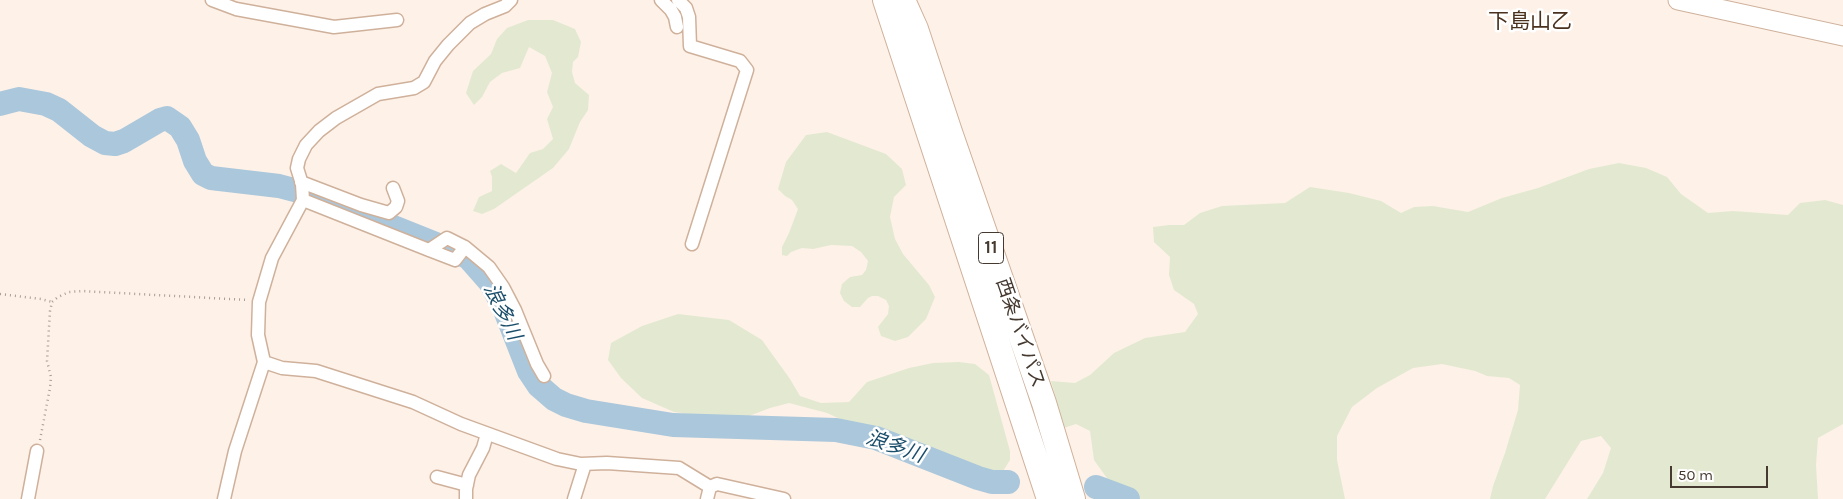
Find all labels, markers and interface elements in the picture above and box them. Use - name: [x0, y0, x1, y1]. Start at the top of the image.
- district label: 下島山乙: [1488, 9, 1572, 35]
- road number: 11: [978, 232, 1004, 264]
- street label: 西条バイパス: [991, 275, 1049, 391]
- water label: 浪多川: [478, 280, 526, 344]
- water label: 浪多川: [863, 426, 927, 468]
- scale bar: [1673, 456, 1770, 488]
- text: 50 m: [1678, 466, 1713, 484]

